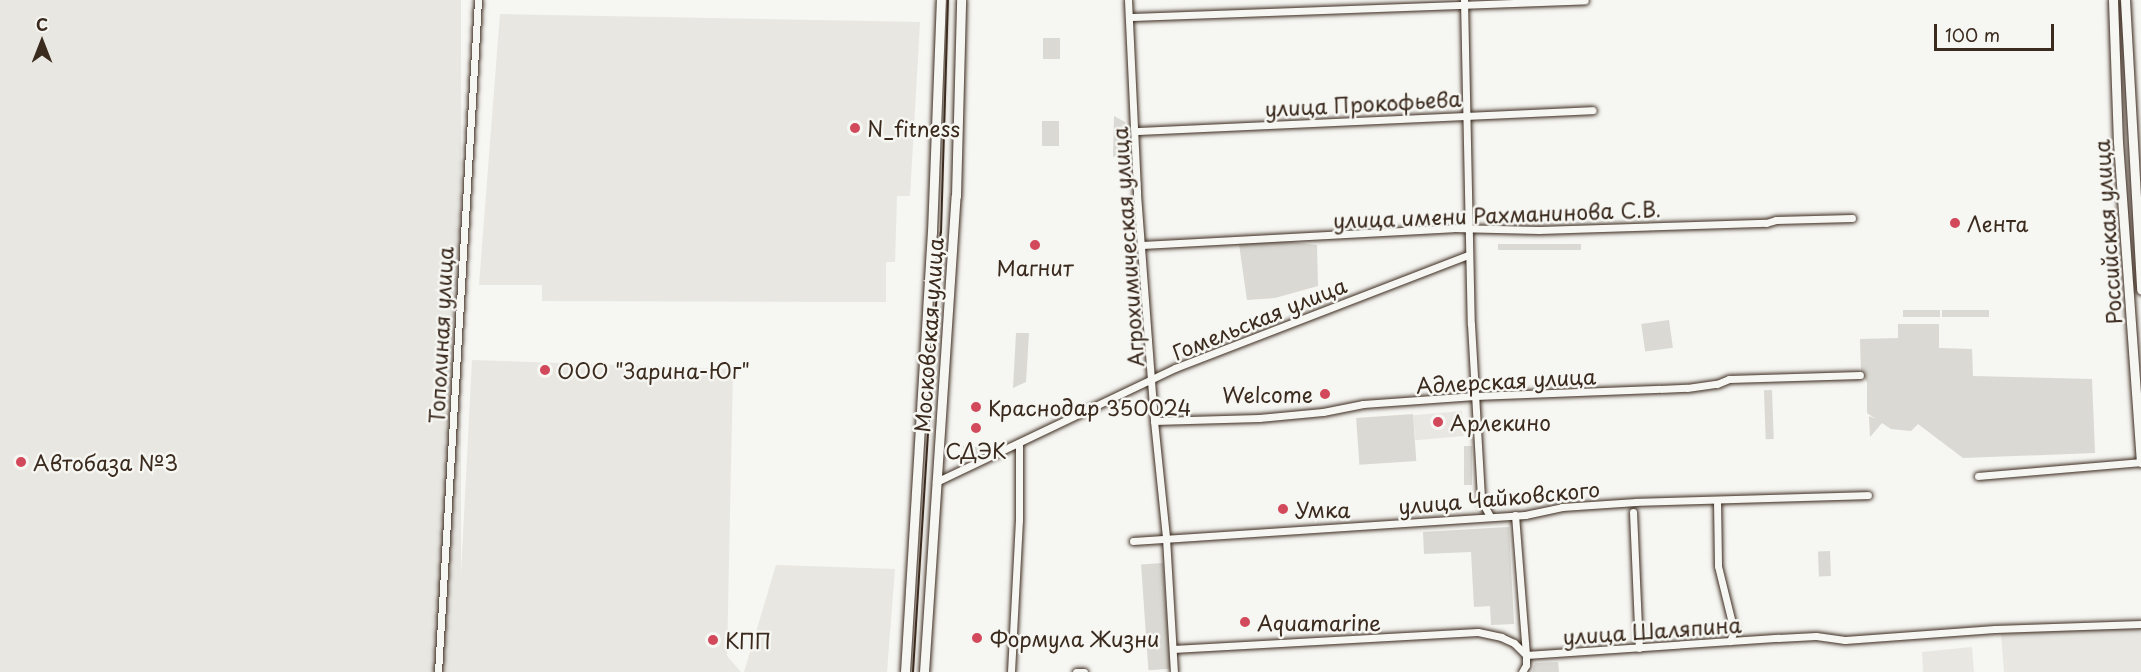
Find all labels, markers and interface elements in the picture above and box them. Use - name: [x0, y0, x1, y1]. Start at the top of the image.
- north arrow: [12, 12, 72, 72]
- text: С: [36, 12, 48, 36]
- scale bar: [1937, 12, 2057, 50]
- text: 100 m: [1945, 21, 2000, 48]
- street label: улица Прокофьева: [1263, 85, 1463, 121]
- place label: N_fitness: [867, 115, 960, 141]
- marker: N_fitness: [848, 121, 862, 135]
- street label: Агрохимическая улица: [1106, 125, 1148, 369]
- street label: Российская улица: [2088, 138, 2126, 326]
- street label: улица имени Рахманинова С.В.: [1331, 196, 1663, 232]
- place label: Лента: [1967, 210, 2028, 236]
- marker: Лента: [1948, 216, 1962, 230]
- street label: Московская улица: [909, 236, 947, 434]
- marker: Магнит: [1028, 238, 1042, 252]
- street label: Тополиная улица: [423, 245, 457, 425]
- place label: Магнит: [997, 254, 1073, 280]
- street label: Гомельская улица: [1167, 271, 1351, 365]
- place label: ООО "Зарина-Юг": [557, 357, 749, 383]
- marker: ООО "Зарина-Юг": [538, 363, 552, 377]
- street label: Адлерская улица: [1415, 363, 1597, 397]
- place label: Welcome: [1222, 381, 1313, 407]
- marker: Welcome: [1318, 387, 1332, 401]
- place label: Краснодар 350024: [988, 394, 1192, 420]
- marker: Краснодар 350024: [969, 400, 983, 414]
- place label: Арлекино: [1450, 409, 1551, 435]
- marker: Арлекино: [1431, 415, 1445, 429]
- marker: СДЭК: [969, 421, 983, 435]
- place label: СДЭК: [945, 437, 1007, 463]
- place label: Автобаза №3: [33, 449, 179, 475]
- marker: Автобаза №3: [14, 455, 28, 469]
- street label: улица Чайковского: [1397, 476, 1601, 518]
- place label: Умка: [1295, 496, 1351, 522]
- marker: Умка: [1276, 502, 1290, 516]
- place label: Aquamarine: [1257, 609, 1381, 635]
- street label: улица Шаляпина: [1561, 611, 1743, 649]
- marker: Aquamarine: [1238, 615, 1252, 629]
- place label: Формула Жизни: [990, 625, 1160, 651]
- place label: КПП: [725, 627, 771, 653]
- marker: Формула Жизни: [968, 629, 986, 647]
- marker: КПП: [706, 633, 720, 647]

